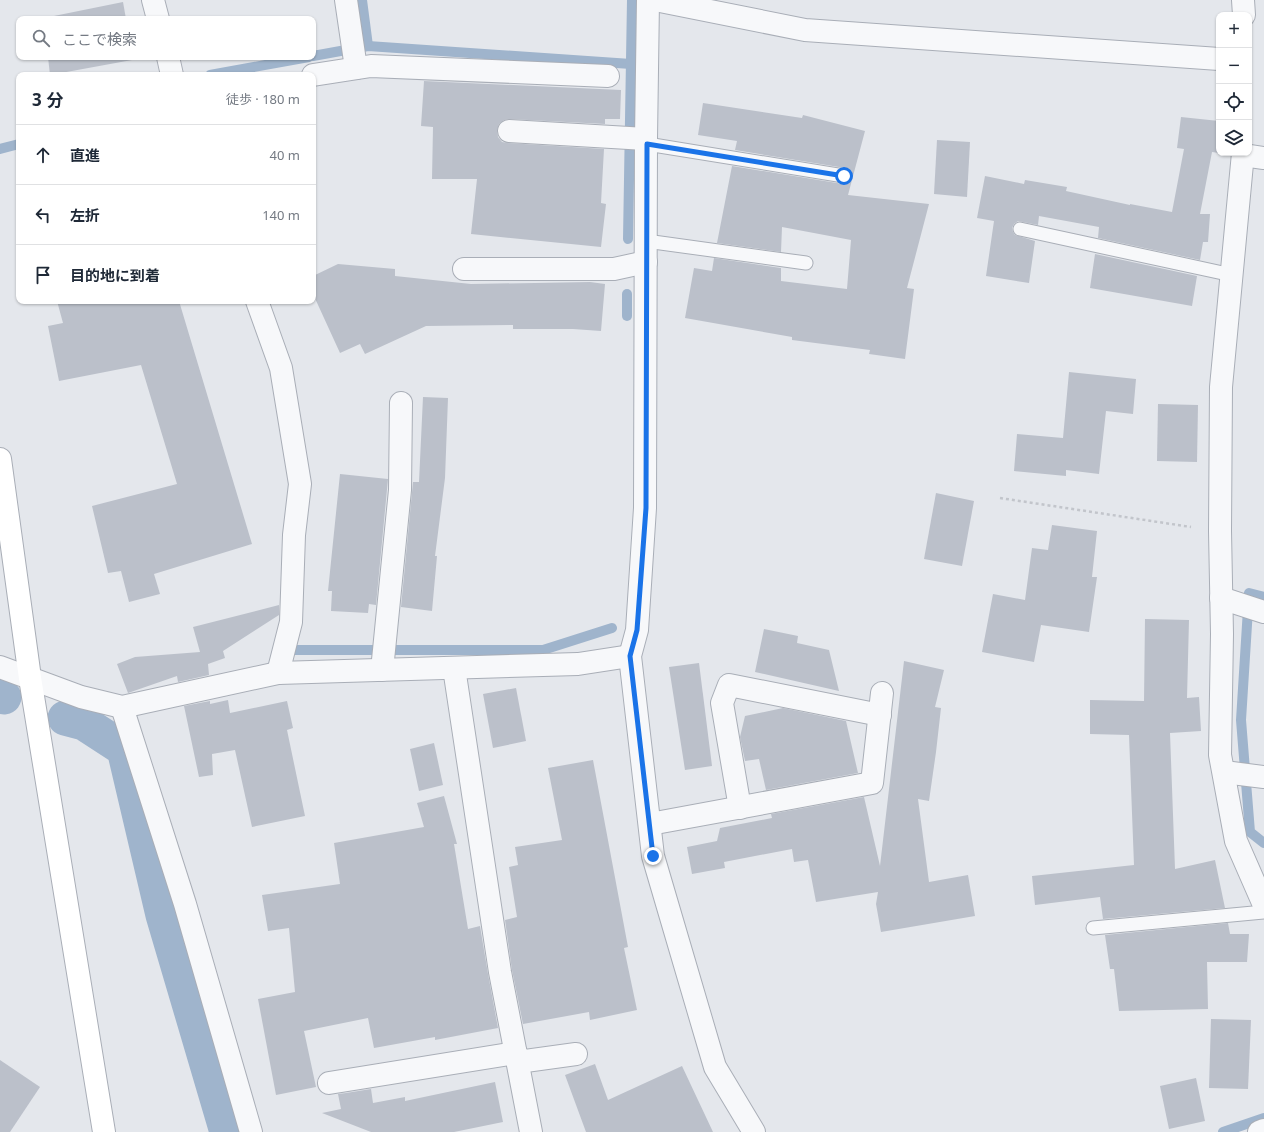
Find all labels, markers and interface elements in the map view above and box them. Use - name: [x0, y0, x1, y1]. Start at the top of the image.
- map controls: [1216, 12, 1252, 156]
- button: +: [1216, 12, 1252, 48]
- search box: [16, 16, 316, 60]
- icon: search: [30, 27, 52, 49]
- text: ここで検索: [62, 29, 137, 49]
- button: −: [1216, 48, 1252, 84]
- button: locate: [1216, 84, 1252, 120]
- text: 3 分: [32, 88, 63, 111]
- text: 徒歩 · 180 m: [226, 90, 300, 108]
- button: layers: [1216, 120, 1252, 156]
- icon: ahead: [32, 144, 54, 166]
- text: 直進: [70, 145, 100, 165]
- text: 40 m: [270, 146, 300, 164]
- route start: [835, 167, 853, 185]
- icon: left: [32, 204, 54, 226]
- text: 左折: [70, 205, 100, 225]
- text: 140 m: [262, 206, 300, 224]
- icon: arrive: [32, 264, 54, 286]
- text: 目的地に到着: [70, 265, 160, 285]
- route end: [644, 847, 662, 865]

